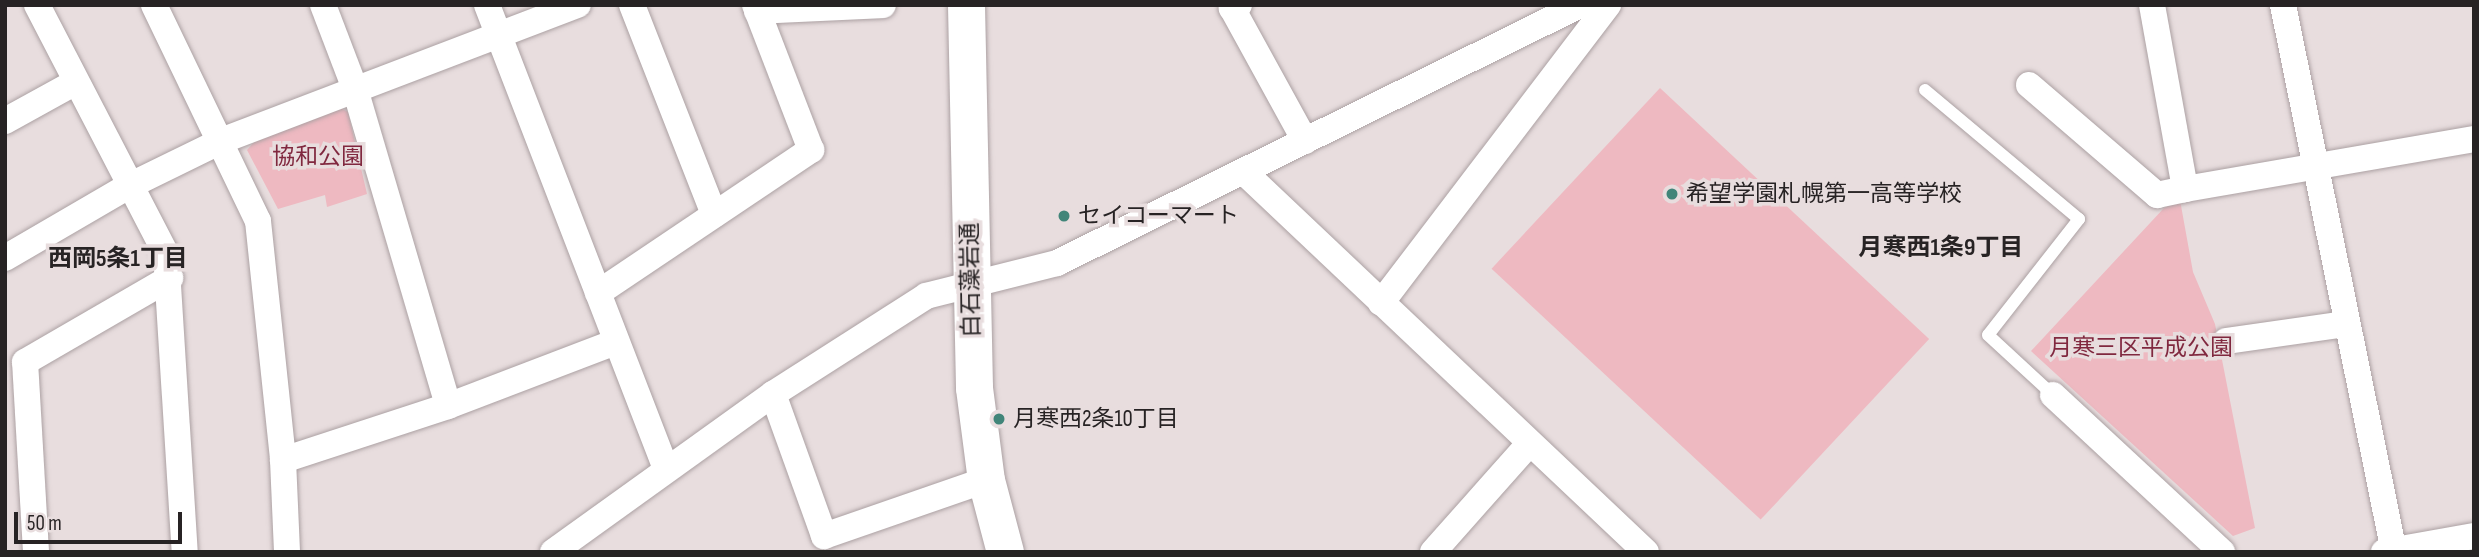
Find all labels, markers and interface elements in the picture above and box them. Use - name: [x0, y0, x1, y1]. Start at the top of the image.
- park label: 協和公園: [272, 143, 364, 171]
- place label: 希望学園札幌第一高等学校: [1686, 180, 1962, 208]
- marker: 希望学園札幌第一高等学校: [1664, 186, 1680, 202]
- place label: セイコーマート: [1078, 202, 1239, 230]
- marker: セイコーマート: [1056, 208, 1072, 224]
- street label: 白石藻岩通: [956, 222, 986, 338]
- district label: 月寒西1条9丁目: [1859, 234, 2023, 262]
- district label: 西岡5条1丁目: [48, 245, 188, 273]
- park label: 月寒三区平成公園: [2049, 334, 2233, 362]
- place label: 月寒西2条10丁目: [1013, 405, 1179, 433]
- marker: 月寒西2条10丁目: [991, 411, 1007, 427]
- scale bar: [18, 498, 186, 542]
- text: 50 m: [27, 511, 62, 536]

